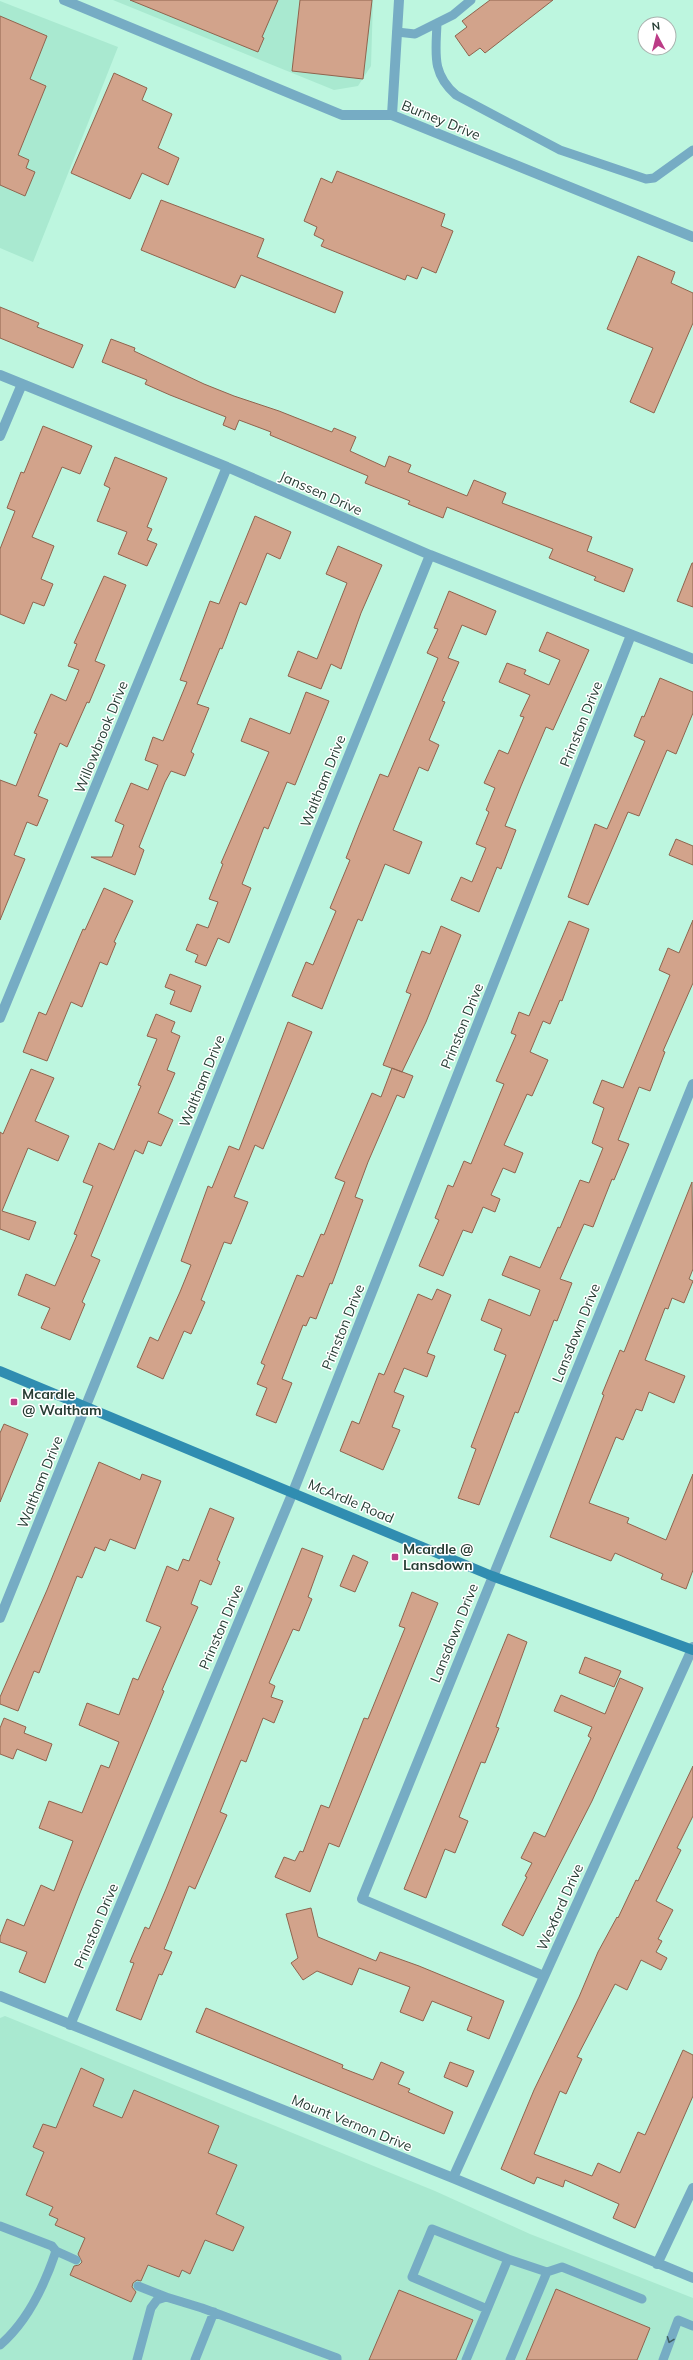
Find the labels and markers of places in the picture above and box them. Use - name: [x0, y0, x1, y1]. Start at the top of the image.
- place label: Mcardle @ Waltham: [22, 1385, 102, 1419]
- marker: Mcardle @ Waltham: [9, 1397, 19, 1407]
- place label: Mcardle @ Lansdown: [403, 1540, 474, 1574]
- marker: Mcardle @ Lansdown: [390, 1552, 400, 1562]

